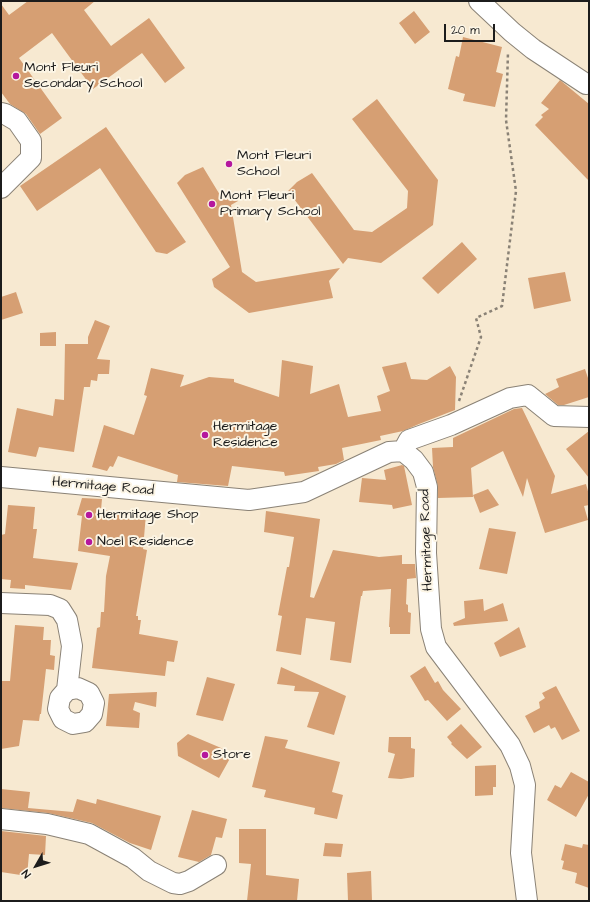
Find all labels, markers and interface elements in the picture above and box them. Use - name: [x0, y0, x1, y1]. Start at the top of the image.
- scale bar: [446, 16, 497, 42]
- text: 20 m: [451, 22, 480, 39]
- place label: Mont Fleuri Secondary School: [24, 60, 142, 92]
- marker: Mont Fleuri Secondary School: [11, 71, 21, 81]
- place label: Mont Fleuri School: [237, 148, 311, 180]
- marker: Mont Fleuri School: [224, 159, 234, 169]
- place label: Mont Fleuri Primary School: [220, 188, 321, 220]
- marker: Mont Fleuri Primary School: [207, 199, 217, 209]
- place label: Hermitage Residence: [213, 419, 278, 452]
- marker: Hermitage Residence: [200, 430, 210, 440]
- street label: Hermitage Road: [51, 474, 155, 500]
- street label: Hermitage Road: [417, 489, 437, 591]
- place label: Hermitage Shop: [97, 507, 199, 523]
- marker: Hermitage Shop: [84, 510, 94, 520]
- place label: Noel Residence: [97, 534, 194, 550]
- marker: Noel Residence: [84, 537, 94, 547]
- place label: Store: [213, 747, 251, 763]
- marker: Store: [200, 750, 210, 760]
- north arrow: [16, 846, 56, 886]
- text: N: [18, 866, 34, 881]

